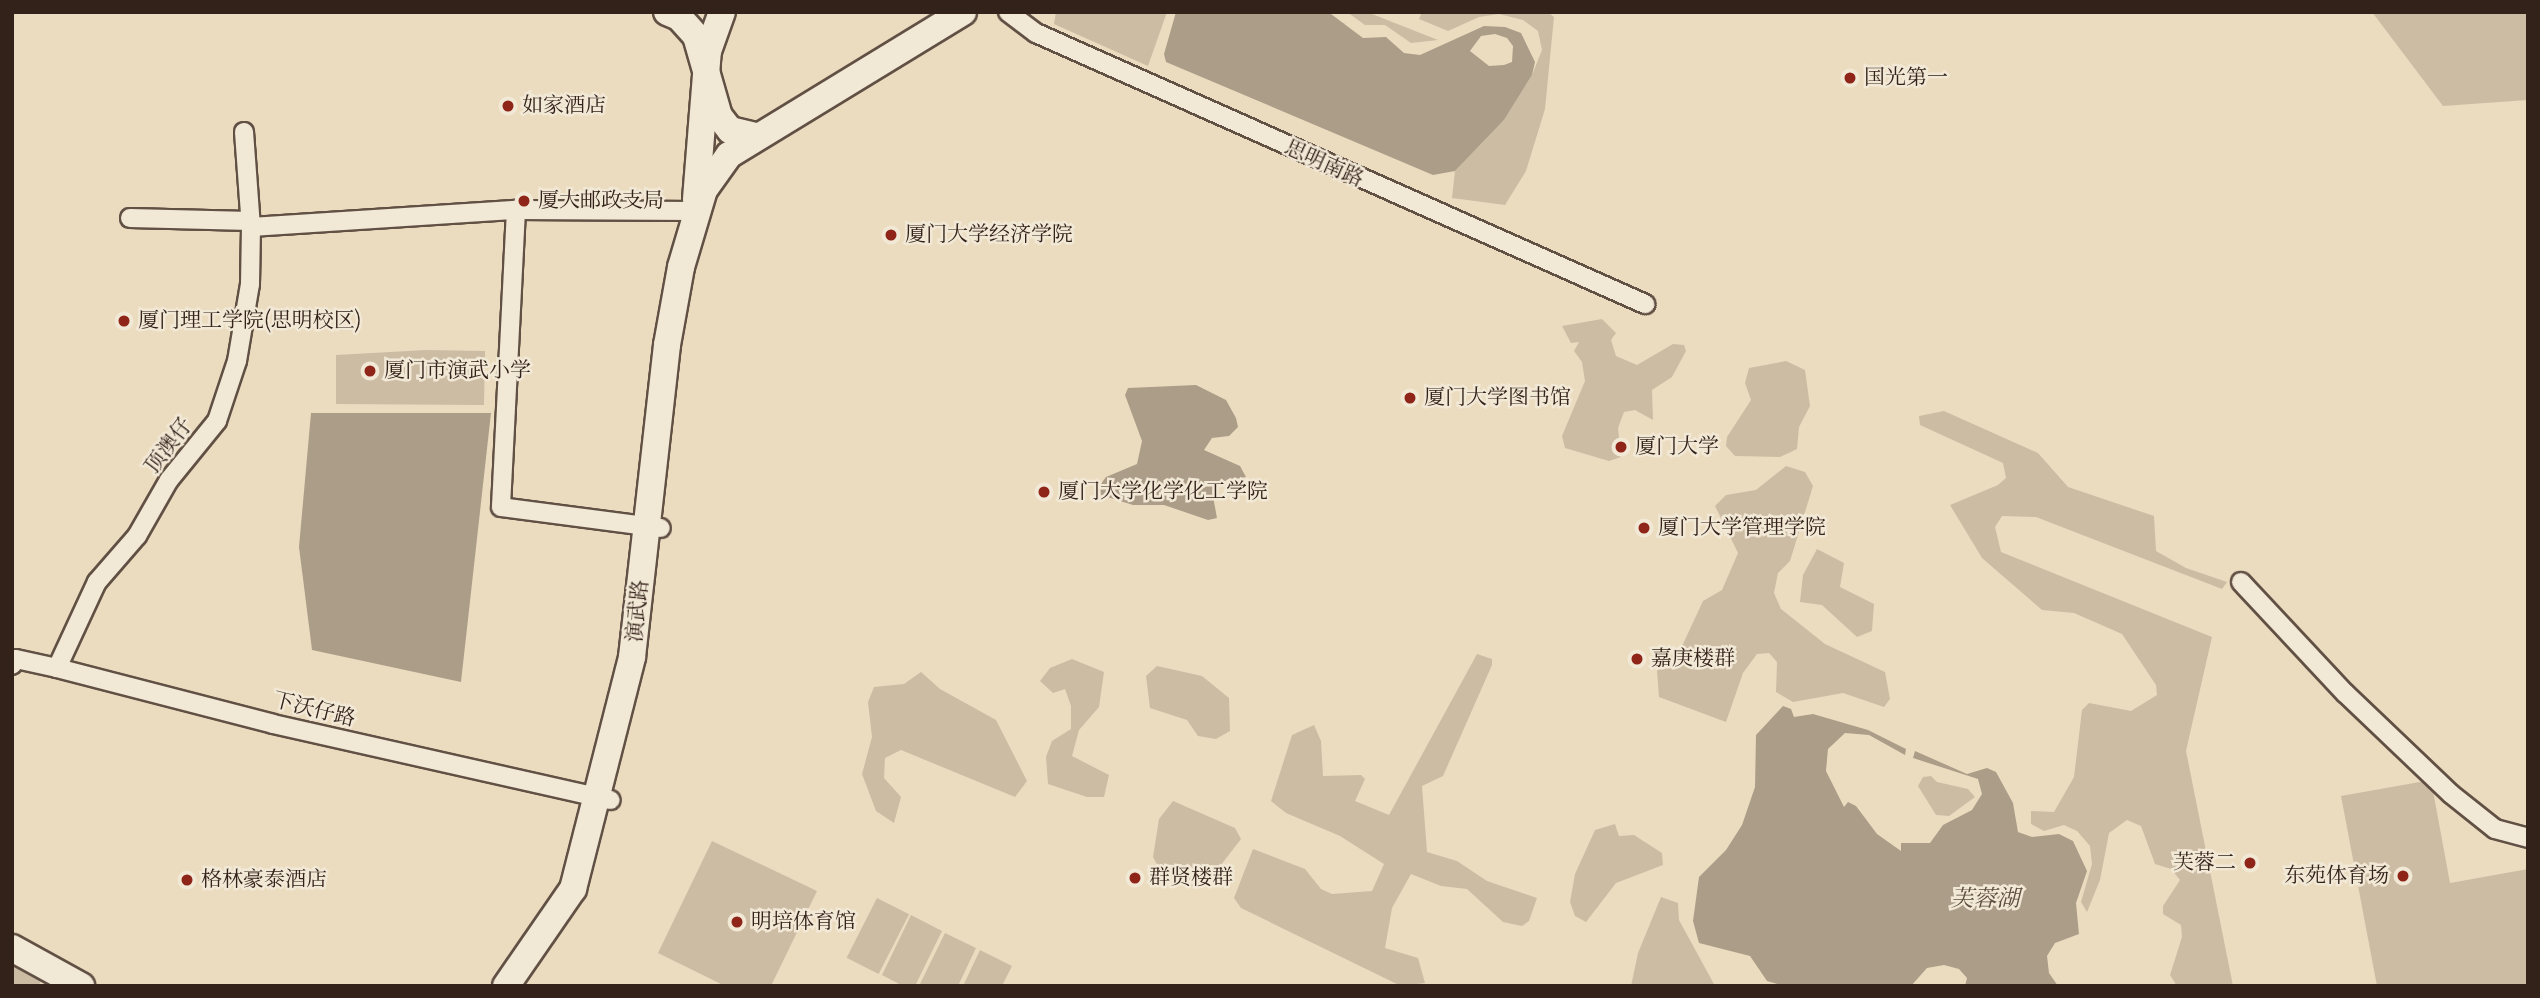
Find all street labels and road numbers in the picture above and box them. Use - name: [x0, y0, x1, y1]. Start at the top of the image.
- street label: 思明南路: [1281, 135, 1367, 193]
- street label: 顶澳仔: [140, 413, 198, 479]
- street label: 演武路: [622, 578, 654, 644]
- street label: 下沃仔路: [270, 688, 358, 732]

